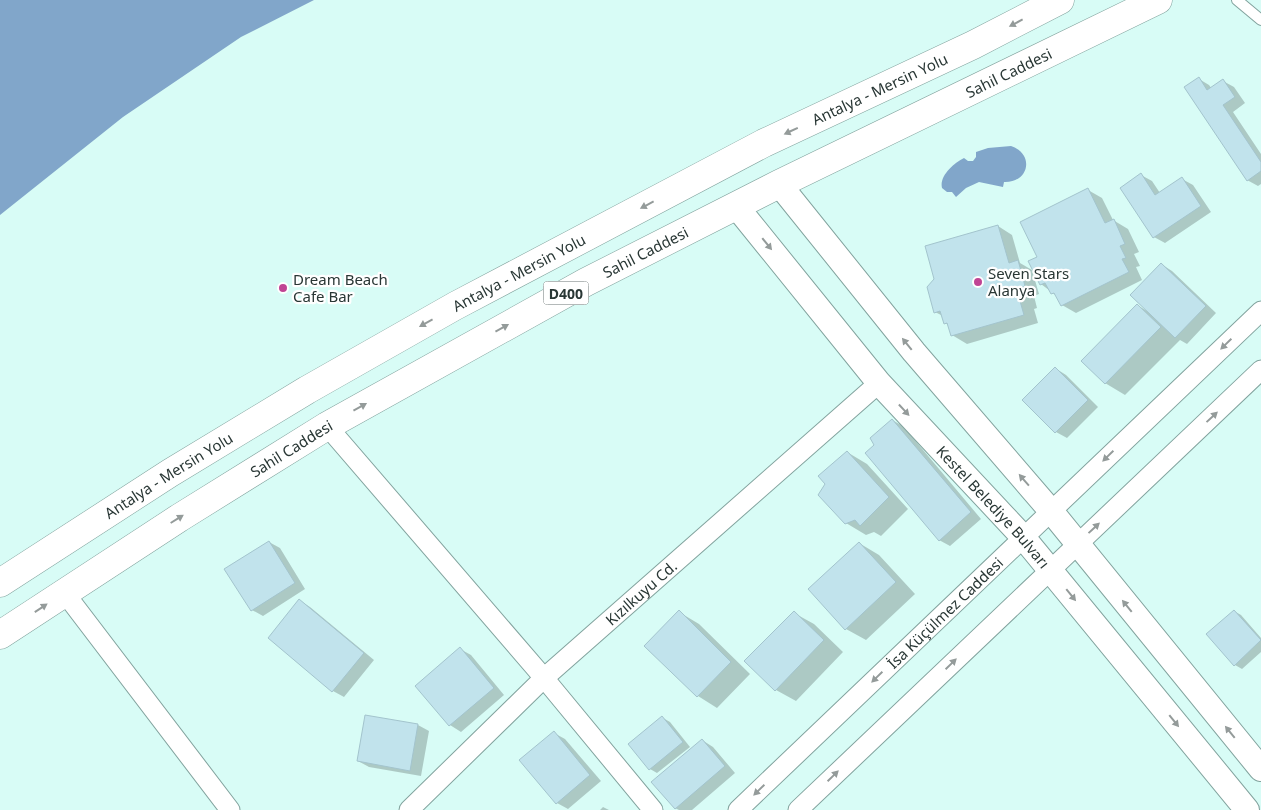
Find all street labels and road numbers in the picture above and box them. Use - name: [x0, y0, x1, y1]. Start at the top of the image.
- street label: Sahil Caddesi: [962, 43, 1055, 102]
- street label: Antalya - Mersin Yolu: [809, 48, 951, 129]
- street label: Sahil Caddesi: [599, 222, 692, 282]
- street label: Antalya - Mersin Yolu: [449, 229, 589, 316]
- road number: D400: [544, 282, 588, 304]
- street label: Sahil Caddesi: [246, 415, 336, 481]
- street label: Antalya - Mersin Yolu: [100, 427, 236, 523]
- street label: Kestel Belediye Bulvarı: [932, 441, 1054, 572]
- street label: İsa Küçülmez Caddesi: [883, 553, 1007, 673]
- street label: Kızılkuyu Cd.: [601, 556, 681, 629]

